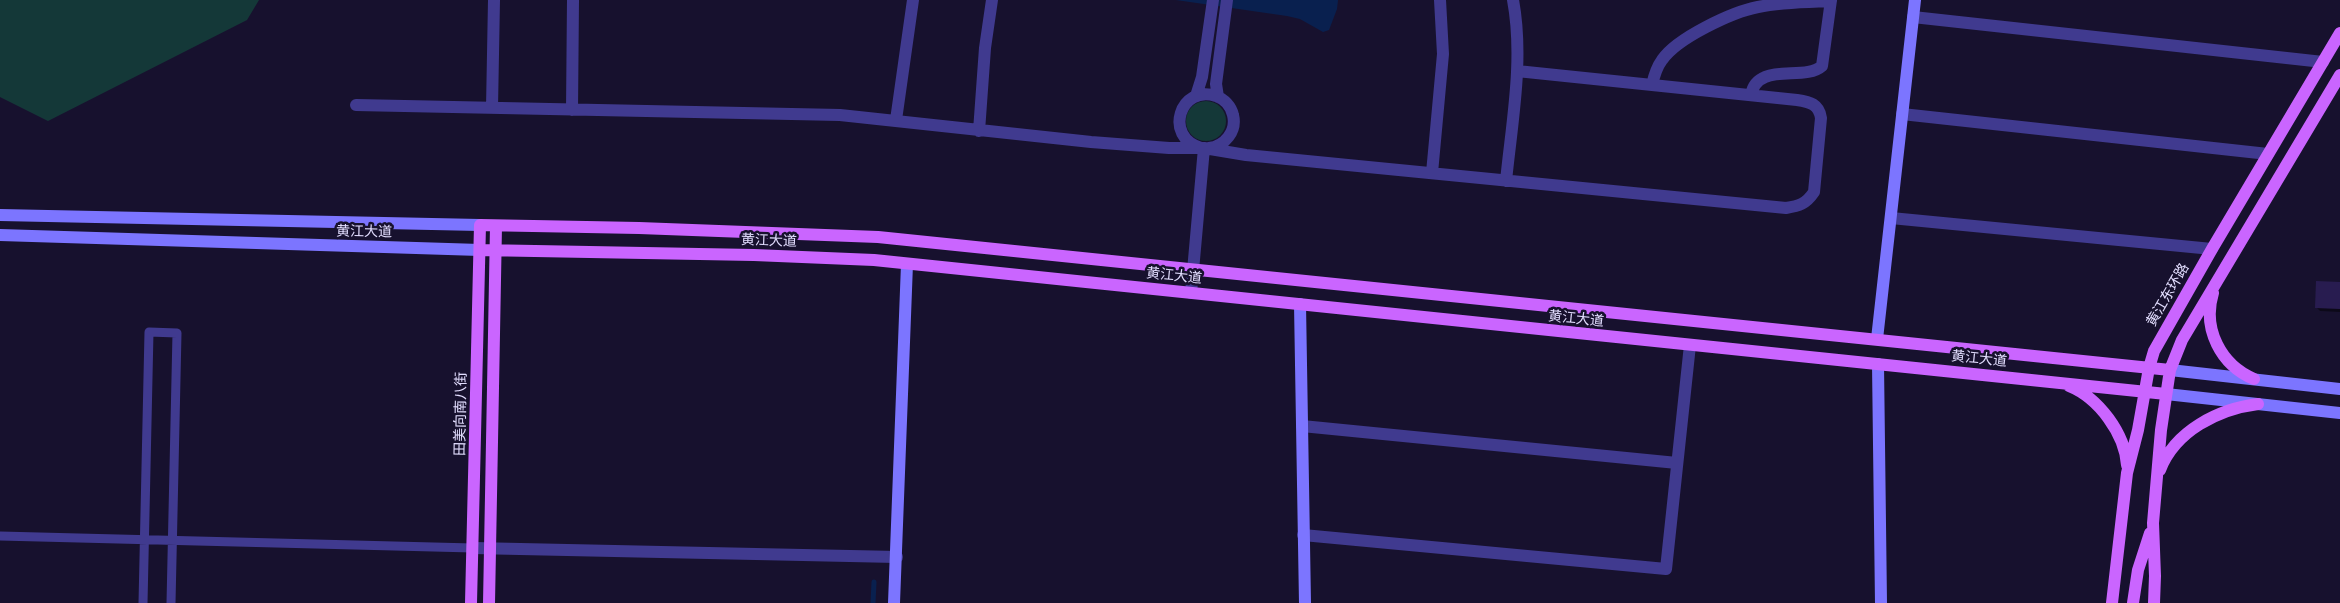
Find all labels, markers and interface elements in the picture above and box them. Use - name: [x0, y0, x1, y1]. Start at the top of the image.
- street label: 黄江大道: [336, 223, 392, 241]
- street label: 黄江大道: [741, 232, 797, 250]
- street label: 黄江东环路: [2143, 260, 2193, 330]
- street label: 黄江大道: [1145, 265, 1203, 287]
- street label: 黄江大道: [1547, 308, 1605, 330]
- street label: 黄江大道: [1950, 348, 2008, 370]
- street label: 田美向南八街: [452, 372, 470, 456]

